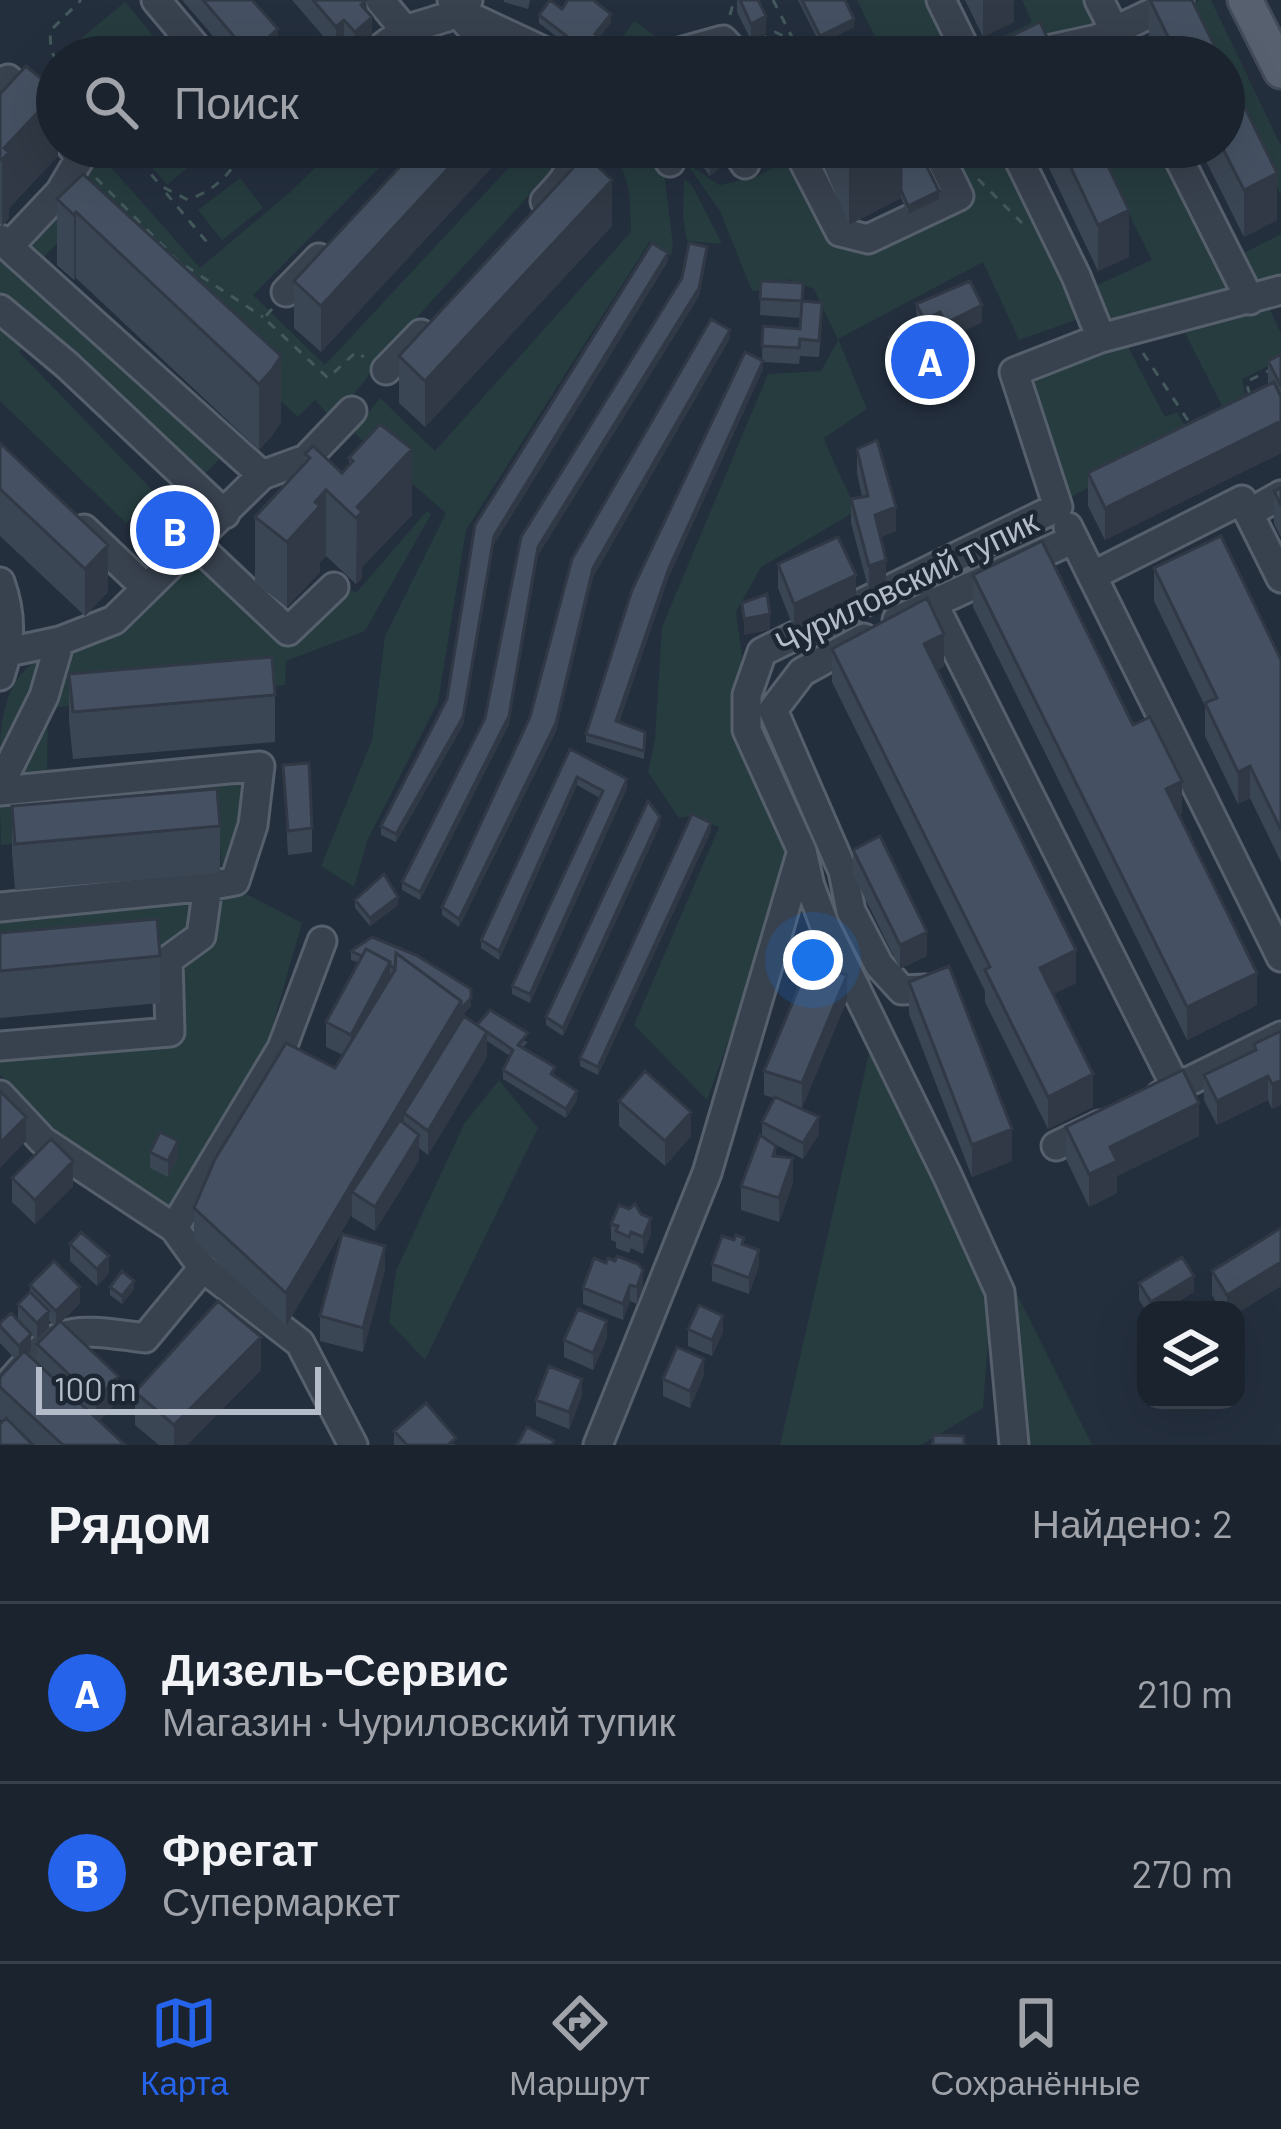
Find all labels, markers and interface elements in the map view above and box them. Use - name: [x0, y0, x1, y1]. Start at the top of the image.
- search box: [36, 36, 1245, 168]
- icon: search: [78, 69, 144, 135]
- text: Поиск: [174, 74, 299, 128]
- pin: A: [891, 315, 969, 405]
- pin: B: [136, 485, 214, 575]
- street label: Чуриловский тупик: [768, 500, 1044, 662]
- your location: [783, 930, 843, 990]
- map controls: [1137, 1301, 1245, 1409]
- button: layers: [1137, 1301, 1245, 1409]
- scale bar: [36, 1361, 321, 1414]
- text: 100 m: [54, 1368, 137, 1408]
- text: Рядом: [48, 1492, 212, 1553]
- text: Найдено: 2: [1032, 1499, 1233, 1546]
- text: Дизель-Сервис: [162, 1641, 509, 1695]
- text: A: [74, 1669, 100, 1716]
- text: 210 m: [1137, 1669, 1233, 1716]
- text: Магазин · Чуриловский тупик: [162, 1697, 676, 1744]
- text: Фрегат: [162, 1821, 319, 1875]
- text: B: [75, 1849, 99, 1896]
- text: 270 m: [1132, 1849, 1233, 1896]
- text: Супермаркет: [162, 1877, 400, 1924]
- tab: Карта: [140, 1990, 229, 2103]
- tab: Маршрут: [509, 1990, 650, 2103]
- tab: Сохранённые: [931, 1990, 1141, 2103]

